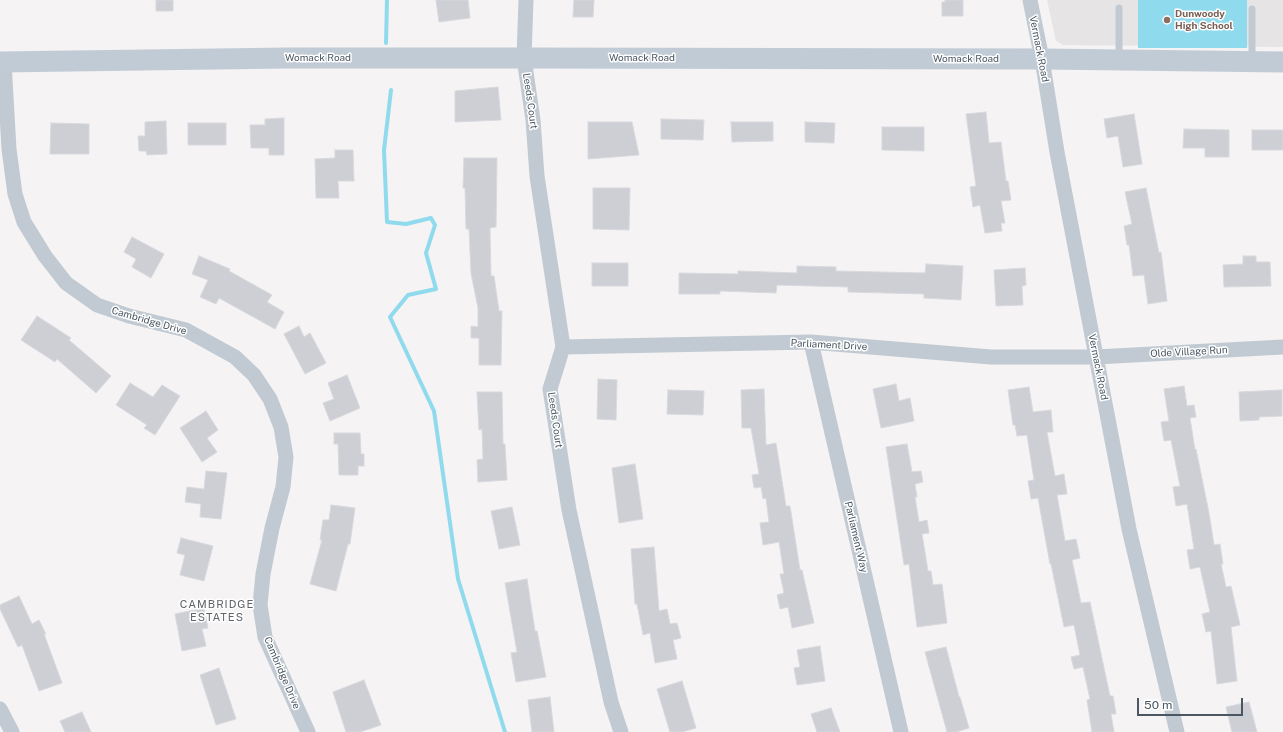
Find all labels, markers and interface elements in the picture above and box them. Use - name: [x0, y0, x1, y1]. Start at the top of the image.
- place label: Dunwoody High School: [1175, 8, 1233, 32]
- street label: Vermack Road: [1027, 15, 1051, 83]
- marker: Dunwoody High School: [1162, 15, 1172, 25]
- street label: Womack Road: [285, 52, 351, 64]
- street label: Womack Road: [609, 52, 675, 64]
- street label: Womack Road: [933, 53, 999, 65]
- street label: Leeds Court: [520, 72, 540, 130]
- street label: Cambridge Drive: [110, 305, 188, 337]
- street label: Vermack Road: [1086, 333, 1110, 401]
- street label: Parliament Drive: [790, 337, 868, 353]
- street label: Olde Village Run: [1150, 344, 1228, 360]
- street label: Leeds Court: [545, 391, 565, 449]
- street label: Parliament Way: [842, 500, 870, 574]
- district label: CAMBRIDGE ESTATES: [180, 598, 254, 624]
- street label: Cambridge Drive: [261, 635, 303, 711]
- scale bar: [1139, 690, 1245, 716]
- text: 50 m: [1144, 698, 1172, 712]

